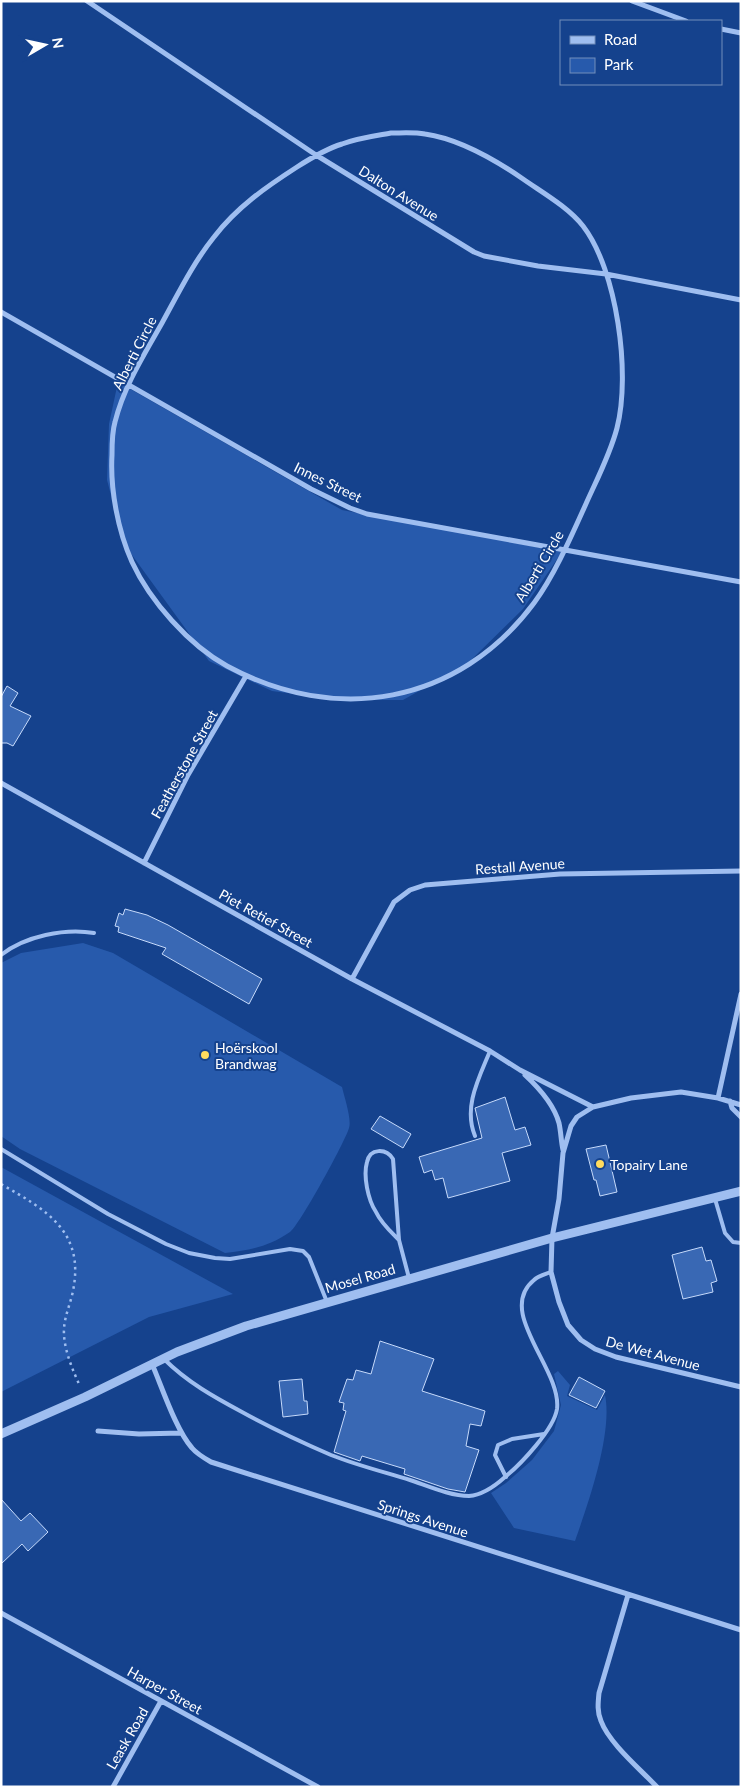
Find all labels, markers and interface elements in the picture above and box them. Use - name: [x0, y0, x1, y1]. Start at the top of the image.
- north arrow: [20, 20, 70, 70]
- legend: [560, 20, 722, 85]
- text: Road: [604, 30, 637, 48]
- text: N: [49, 36, 68, 50]
- text: Park: [604, 55, 634, 73]
- street label: Dalton Avenue: [356, 162, 442, 224]
- street label: Alberti Circle: [108, 313, 160, 393]
- street label: Innes Street: [291, 458, 365, 506]
- street label: Alberti Circle: [511, 527, 567, 605]
- street label: Featherstone Street: [147, 707, 221, 821]
- street label: Restall Avenue: [475, 854, 565, 878]
- street label: Piet Retief Street: [216, 885, 316, 951]
- place label: Hoërskool Brandwag: [215, 1039, 278, 1072]
- marker: Hoërskool Brandwag: [199, 1049, 211, 1061]
- place label: Topairy Lane: [610, 1156, 688, 1173]
- marker: Topairy Lane: [594, 1158, 606, 1170]
- street label: Mosel Road: [323, 1260, 397, 1296]
- street label: De Wet Avenue: [604, 1332, 702, 1374]
- street label: Springs Avenue: [375, 1495, 471, 1541]
- street label: Harper Street: [125, 1662, 205, 1718]
- street label: Leask Road: [102, 1704, 152, 1772]

